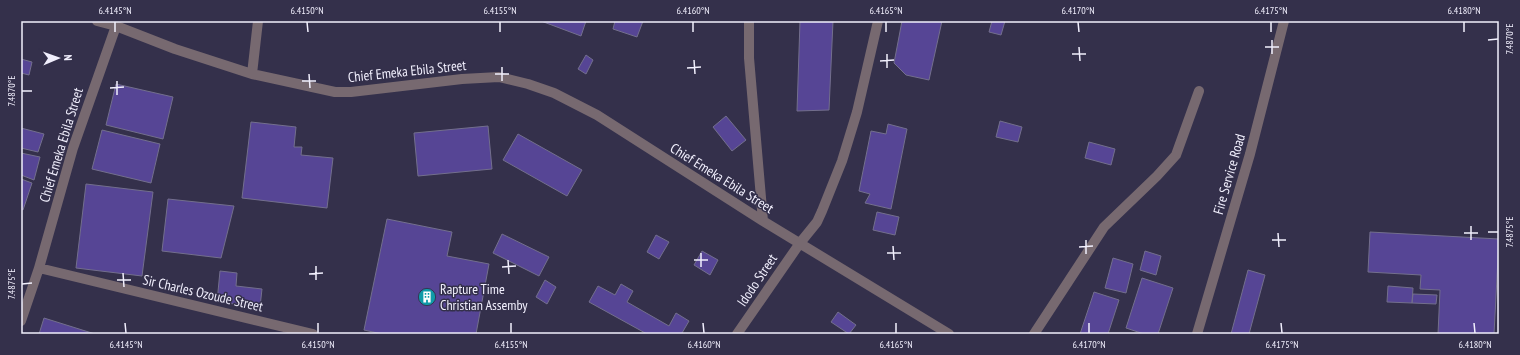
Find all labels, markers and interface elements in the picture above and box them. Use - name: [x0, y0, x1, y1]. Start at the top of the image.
- text: 6.4145°N: [98, 4, 132, 17]
- text: 6.4150°N: [290, 4, 324, 17]
- text: 6.4155°N: [483, 4, 517, 17]
- text: 6.4160°N: [676, 4, 710, 17]
- text: 6.4165°N: [869, 4, 903, 17]
- text: 6.4170°N: [1061, 4, 1095, 17]
- text: 6.4175°N: [1254, 4, 1288, 17]
- text: 6.4180°N: [1447, 4, 1481, 17]
- text: 7.4870°E: [1503, 23, 1516, 55]
- north arrow: [38, 38, 78, 78]
- text: N: [61, 54, 75, 61]
- street label: Chief Emeka Ebila Street: [347, 56, 467, 86]
- text: 7.4870°E: [5, 75, 18, 107]
- street label: Chief Emeka Ebila Street: [35, 85, 87, 204]
- street label: Fire Service Road: [1209, 132, 1249, 216]
- street label: Chief Emeka Ebila Street: [667, 139, 777, 217]
- text: 7.4875°E: [1503, 216, 1516, 248]
- street label: Idodo Street: [733, 250, 781, 310]
- text: 7.4875°E: [5, 268, 18, 300]
- street label: Sir Charles Ozoude Street: [141, 270, 265, 316]
- place label: Rapture Time Christian Assemby: [440, 280, 528, 314]
- building icon: Rapture Time Christian Assemby: [417, 287, 437, 307]
- text: 6.4145°N: [109, 338, 143, 351]
- text: 6.4150°N: [301, 338, 335, 351]
- text: 6.4155°N: [494, 338, 528, 351]
- text: 6.4160°N: [687, 338, 721, 351]
- text: 6.4165°N: [879, 338, 913, 351]
- text: 6.4170°N: [1072, 338, 1106, 351]
- text: 6.4175°N: [1265, 338, 1299, 351]
- text: 6.4180°N: [1458, 338, 1492, 351]

